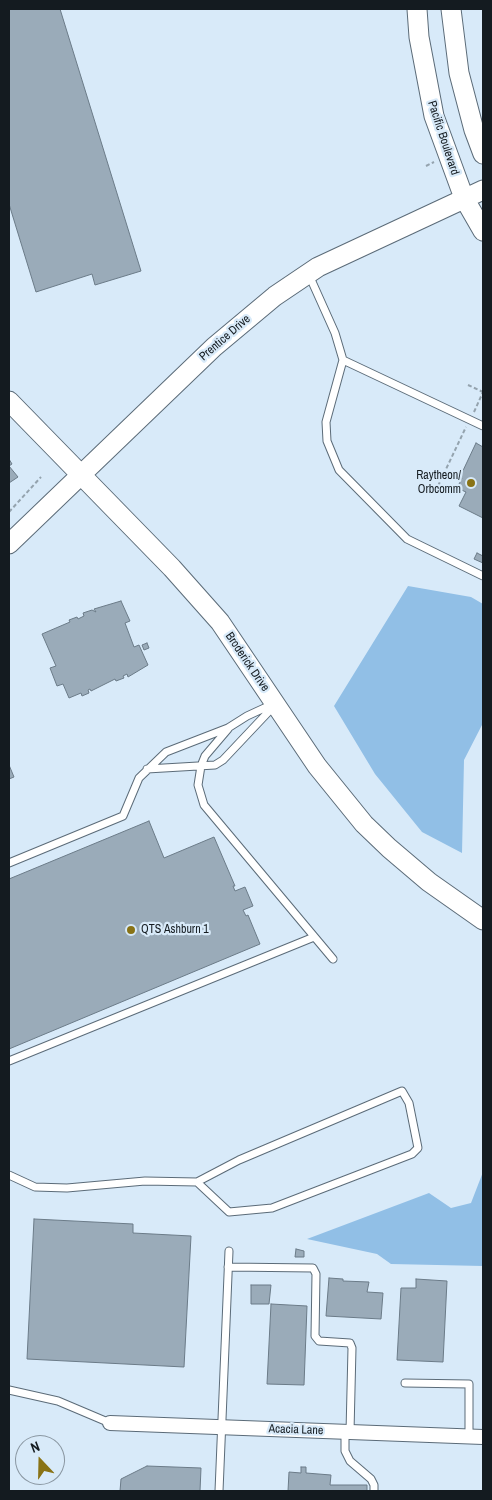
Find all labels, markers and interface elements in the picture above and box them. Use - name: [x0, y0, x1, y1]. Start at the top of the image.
- street label: Pacific Boulevard: [424, 99, 462, 177]
- street label: Prentice Drive: [197, 312, 253, 364]
- place label: Raytheon/ Orbcomm: [416, 469, 461, 497]
- marker: Raytheon/ Orbcomm: [465, 477, 477, 489]
- street label: Broderick Drive: [222, 630, 272, 694]
- place label: QTS Ashburn 1: [141, 923, 209, 937]
- marker: QTS Ashburn 1: [125, 924, 137, 936]
- street label: Acacia Lane: [268, 1422, 324, 1438]
- north arrow: [15, 1435, 65, 1485]
- text: N: [28, 1437, 42, 1457]

